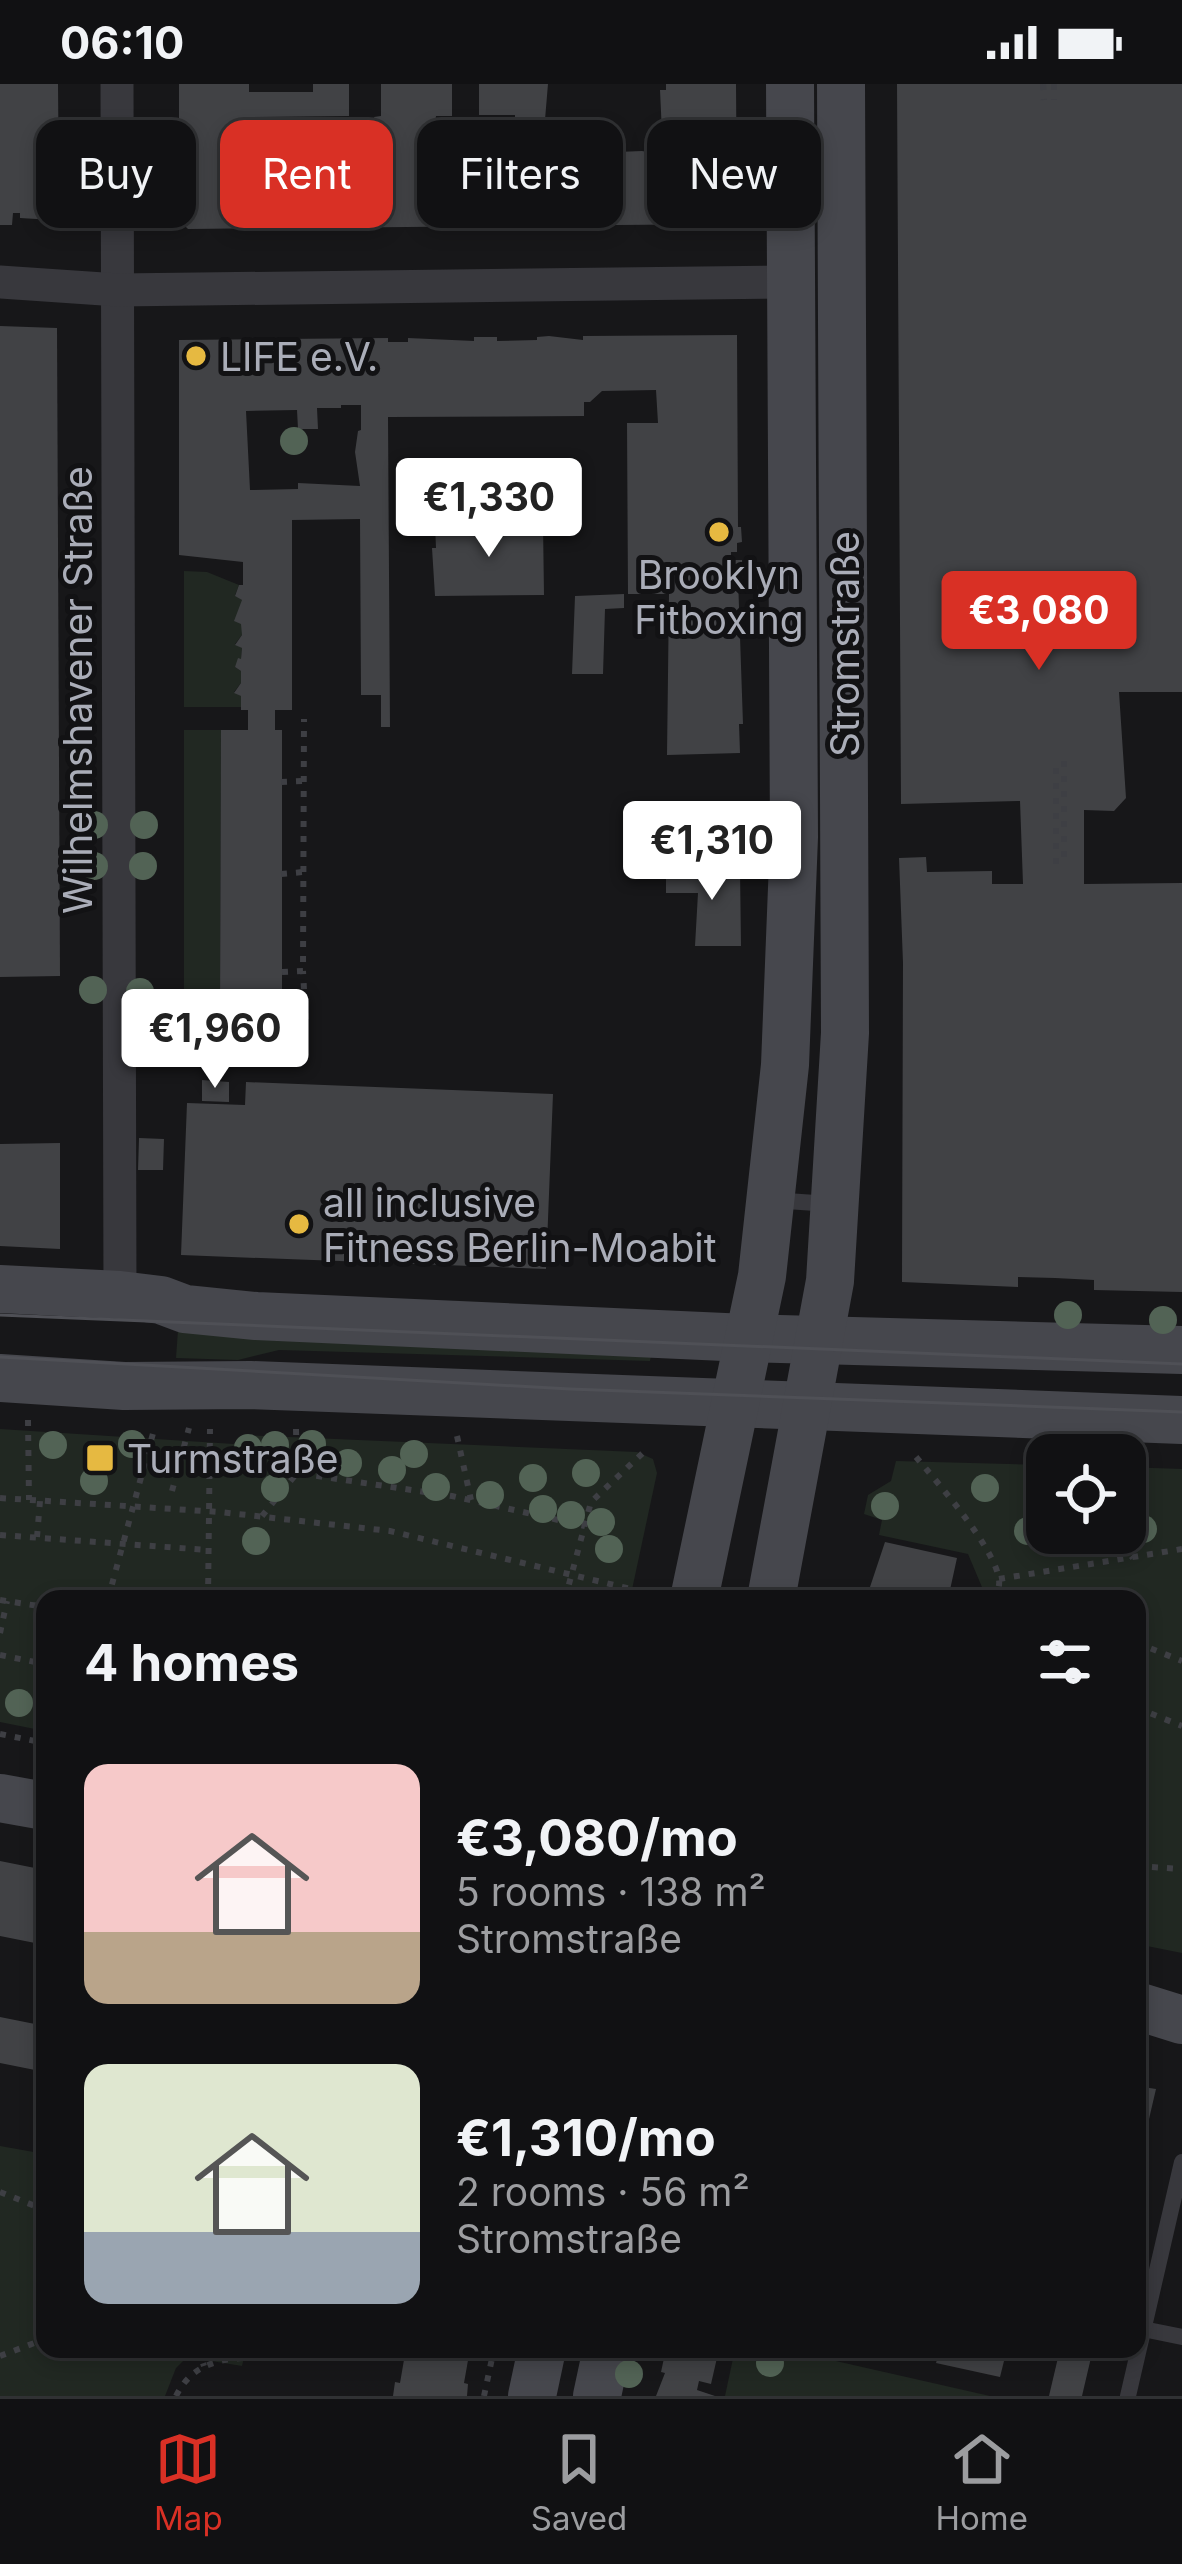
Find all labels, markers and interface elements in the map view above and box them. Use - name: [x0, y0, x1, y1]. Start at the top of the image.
- text: 06:10: [60, 15, 184, 70]
- chip: Buy: [36, 120, 196, 228]
- chip: Rent: [220, 120, 393, 228]
- chip: Filters: [417, 120, 623, 228]
- chip: New: [647, 120, 821, 228]
- place label: LIFE e.V.: [220, 333, 378, 380]
- marker: LIFE e.V.: [183, 343, 209, 369]
- pin: €1,330: [391, 458, 587, 560]
- street label: Wilhelmshavener Straße: [54, 466, 101, 914]
- text: €1,330: [423, 473, 555, 520]
- marker: Brooklyn Fitboxing: [706, 519, 732, 545]
- street label: Stromstraße: [821, 531, 868, 757]
- place label: Brooklyn Fitboxing: [634, 551, 804, 643]
- pin: €3,080: [941, 571, 1137, 673]
- text: €3,080: [969, 586, 1109, 633]
- pin: €1,310: [614, 801, 810, 903]
- text: €1,310: [650, 816, 774, 863]
- pin: €1,960: [117, 989, 313, 1091]
- text: €1,960: [149, 1004, 282, 1051]
- place label: all inclusive Fitness Berlin-Moabit: [323, 1179, 717, 1271]
- marker: all inclusive Fitness Berlin-Moabit: [286, 1211, 312, 1237]
- map controls: [1026, 1434, 1146, 1554]
- button: locate: [1026, 1434, 1146, 1554]
- place label: Turmstraße: [127, 1435, 339, 1482]
- marker: Turmstraße: [84, 1442, 116, 1474]
- icon: filters: [1032, 1629, 1098, 1695]
- text: 4 homes: [84, 1632, 299, 1693]
- text: €3,080/mo: [456, 1807, 738, 1868]
- icon: home: [180, 1812, 324, 1956]
- text: 5 rooms · 138 m²: [456, 1868, 766, 1915]
- text: Stromstraße: [456, 1915, 682, 1962]
- text: €1,310/mo: [456, 2107, 716, 2168]
- icon: home: [180, 2112, 324, 2256]
- text: 2 rooms · 56 m²: [456, 2168, 750, 2215]
- text: Stromstraße: [456, 2215, 682, 2262]
- tab: Map: [154, 2426, 223, 2538]
- tab: Saved: [531, 2426, 627, 2538]
- tab: Home: [935, 2426, 1028, 2538]

